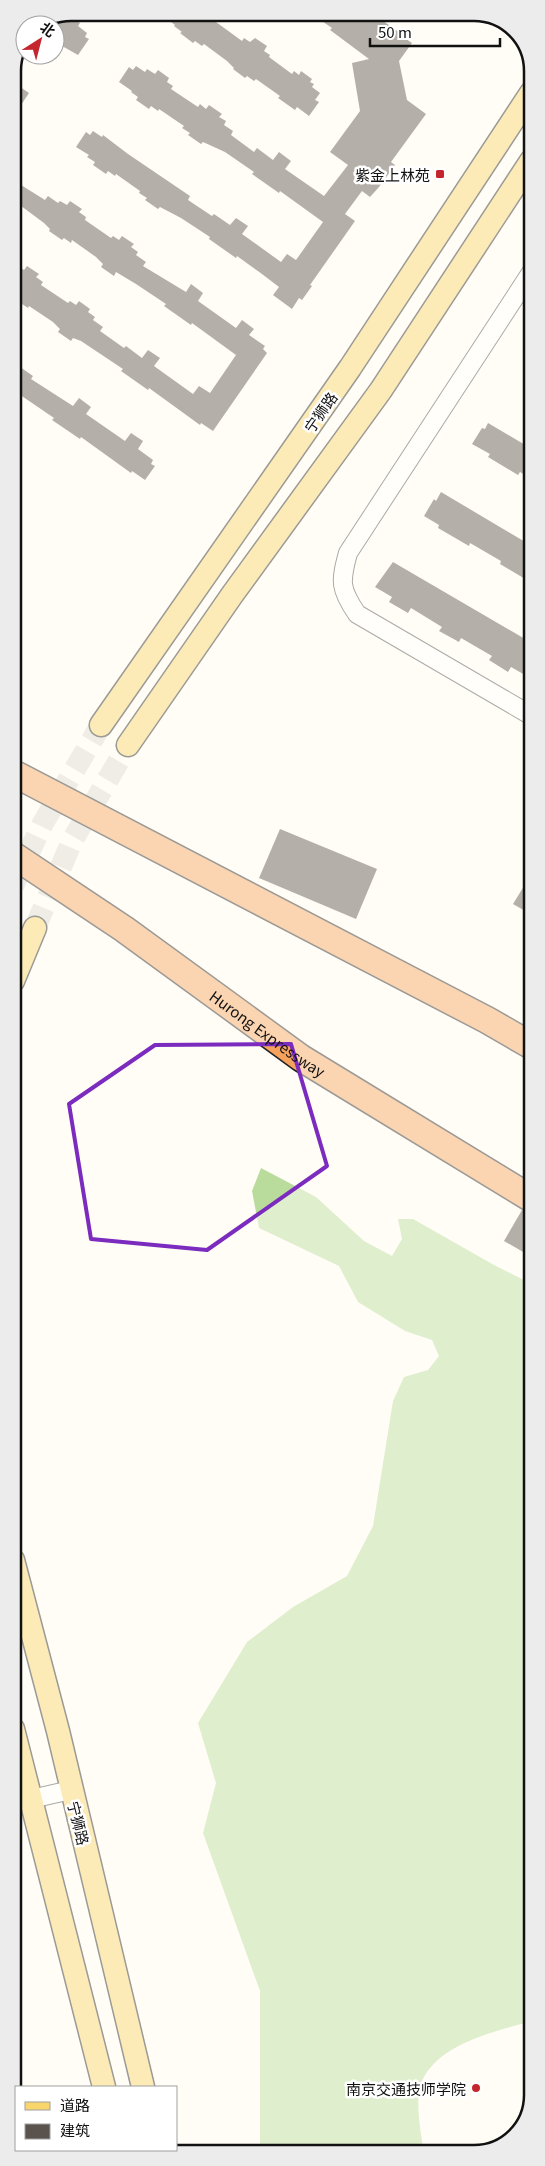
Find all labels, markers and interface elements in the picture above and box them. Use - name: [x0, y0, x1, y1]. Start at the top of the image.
- north arrow: [15, 15, 65, 65]
- scale bar: [370, 15, 500, 47]
- text: 北: [37, 16, 60, 41]
- text: 50 m: [378, 21, 412, 42]
- place label: 紫金上林苑: [355, 164, 430, 185]
- marker: 紫金上林苑: [434, 168, 446, 180]
- street label: 宁狮路: [298, 388, 342, 436]
- street label: Hurong Expressway: [206, 985, 330, 1081]
- street label: 宁狮路: [63, 1799, 95, 1847]
- place label: 南京交通技师学院: [346, 2078, 466, 2099]
- marker: 南京交通技师学院: [470, 2082, 482, 2094]
- legend: [15, 2086, 178, 2151]
- text: 道路: [60, 2094, 90, 2115]
- text: 建筑: [60, 2119, 90, 2140]

